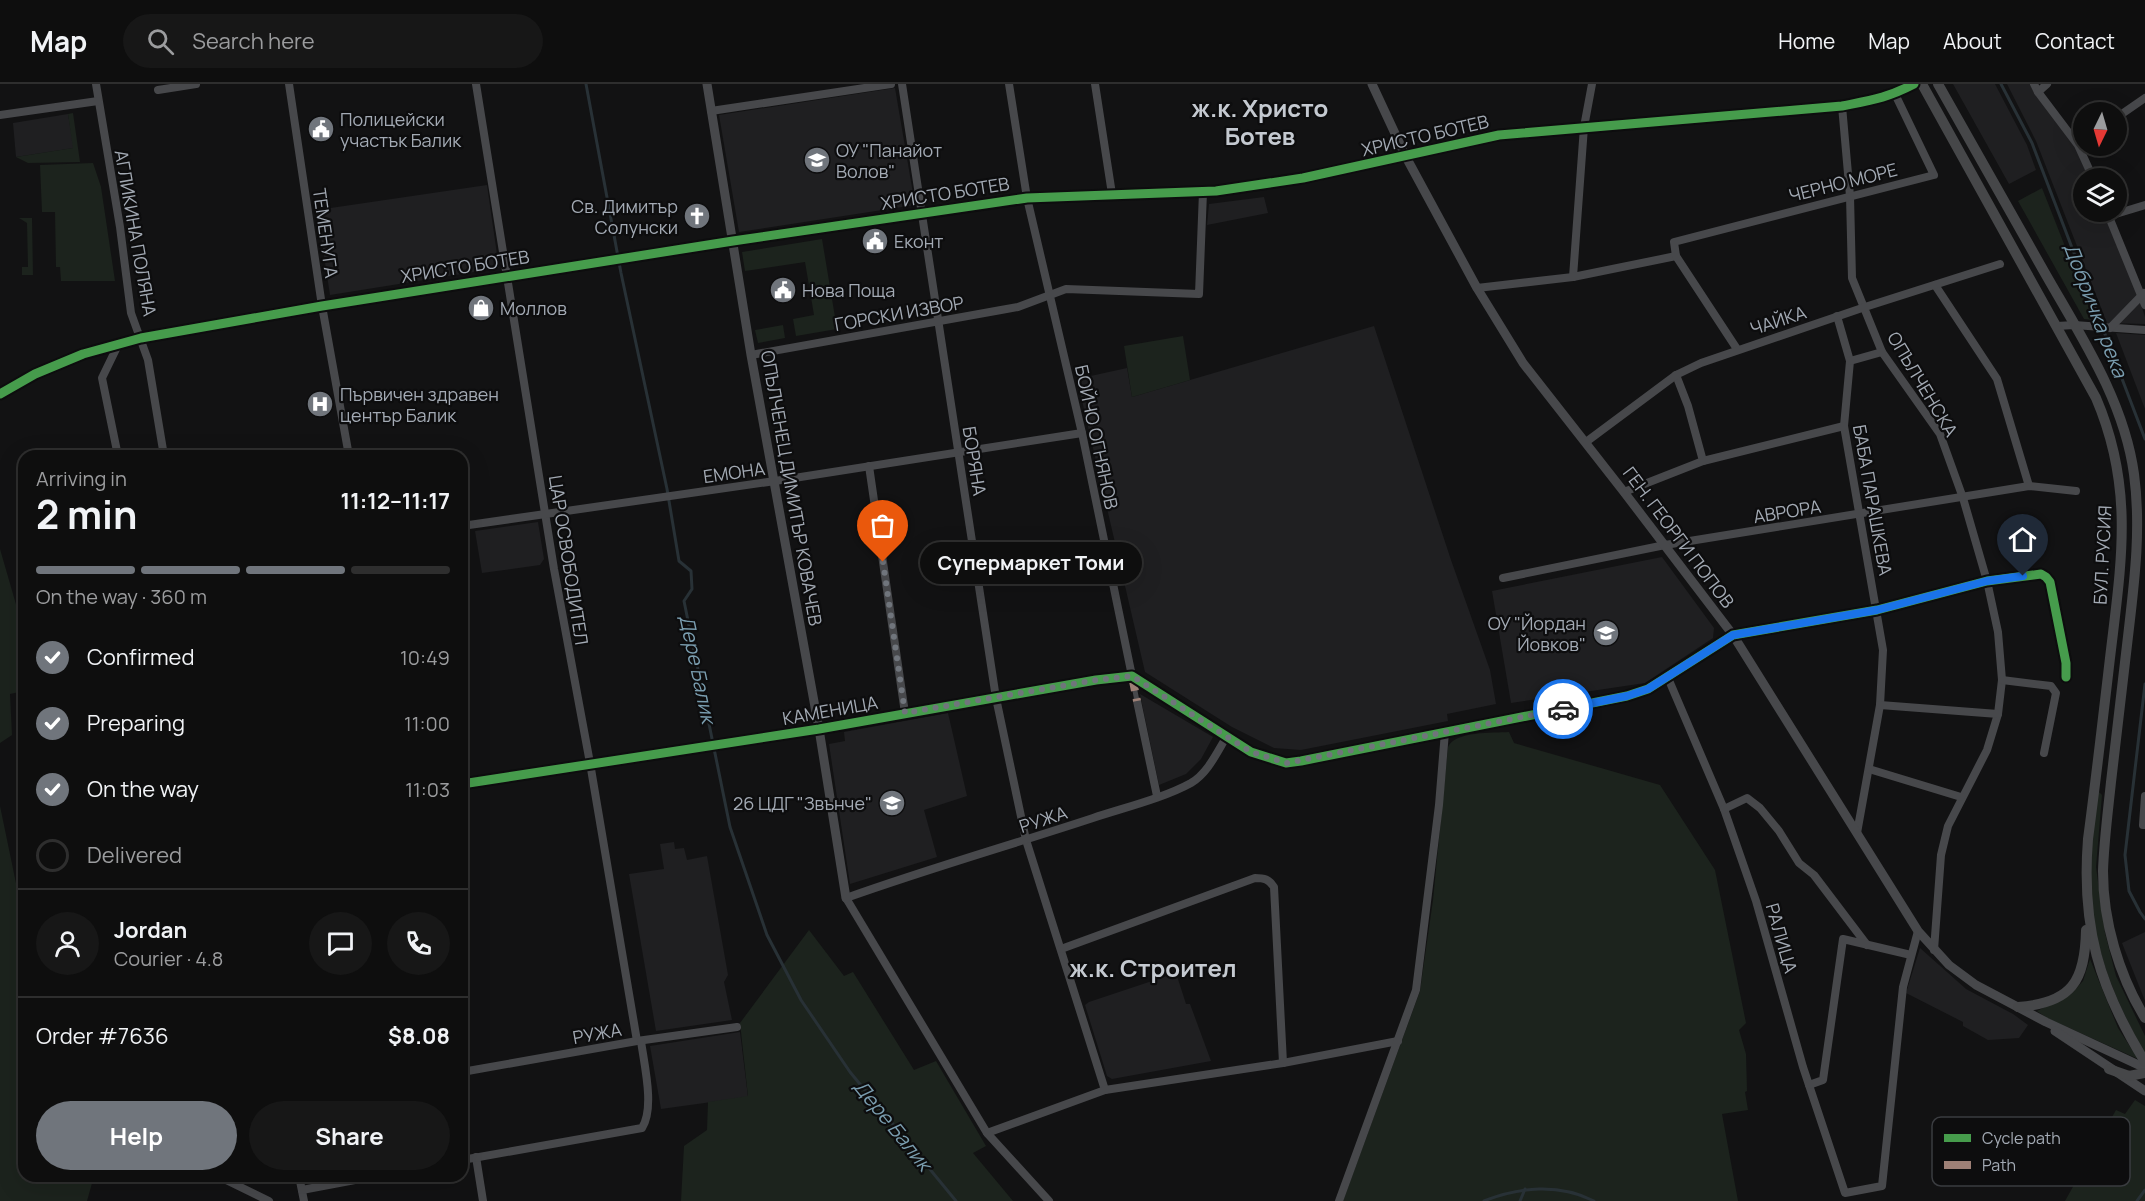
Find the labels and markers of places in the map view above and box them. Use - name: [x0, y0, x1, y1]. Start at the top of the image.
- place label: Полицейски участък Балик: [340, 107, 462, 152]
- public building icon: Полицейски участък Балик: [306, 114, 336, 144]
- place label: ОУ "Панайот Волов": [836, 138, 942, 183]
- school or university icon: ОУ "Панайот Волов": [802, 145, 832, 175]
- place label: Св. Димитър Солунски: [571, 194, 678, 239]
- church icon: Св. Димитър Солунски: [682, 201, 712, 231]
- public building icon: Еконт: [860, 226, 890, 256]
- place label: Еконт: [894, 229, 943, 253]
- public building icon: Нова Поща: [768, 275, 798, 305]
- place label: Нова Поща: [802, 278, 895, 302]
- shop icon: Моллов: [466, 293, 496, 323]
- place label: Моллов: [500, 296, 567, 320]
- place label: Първичен здравен център Балик: [340, 382, 499, 427]
- hospital icon: Първичен здравен център Балик: [305, 389, 335, 419]
- pin: [857, 500, 908, 562]
- pin: [1997, 514, 2048, 576]
- callout: Супермаркет Томи: [919, 541, 1141, 583]
- place label: ОУ "Йордан Йовков": [1488, 611, 1586, 656]
- school or university icon: ОУ "Йордан Йовков": [1591, 618, 1621, 648]
- school or university icon: 26 ЦДГ "Звънче": [877, 788, 907, 818]
- place label: 26 ЦДГ "Звънче": [733, 791, 872, 815]

